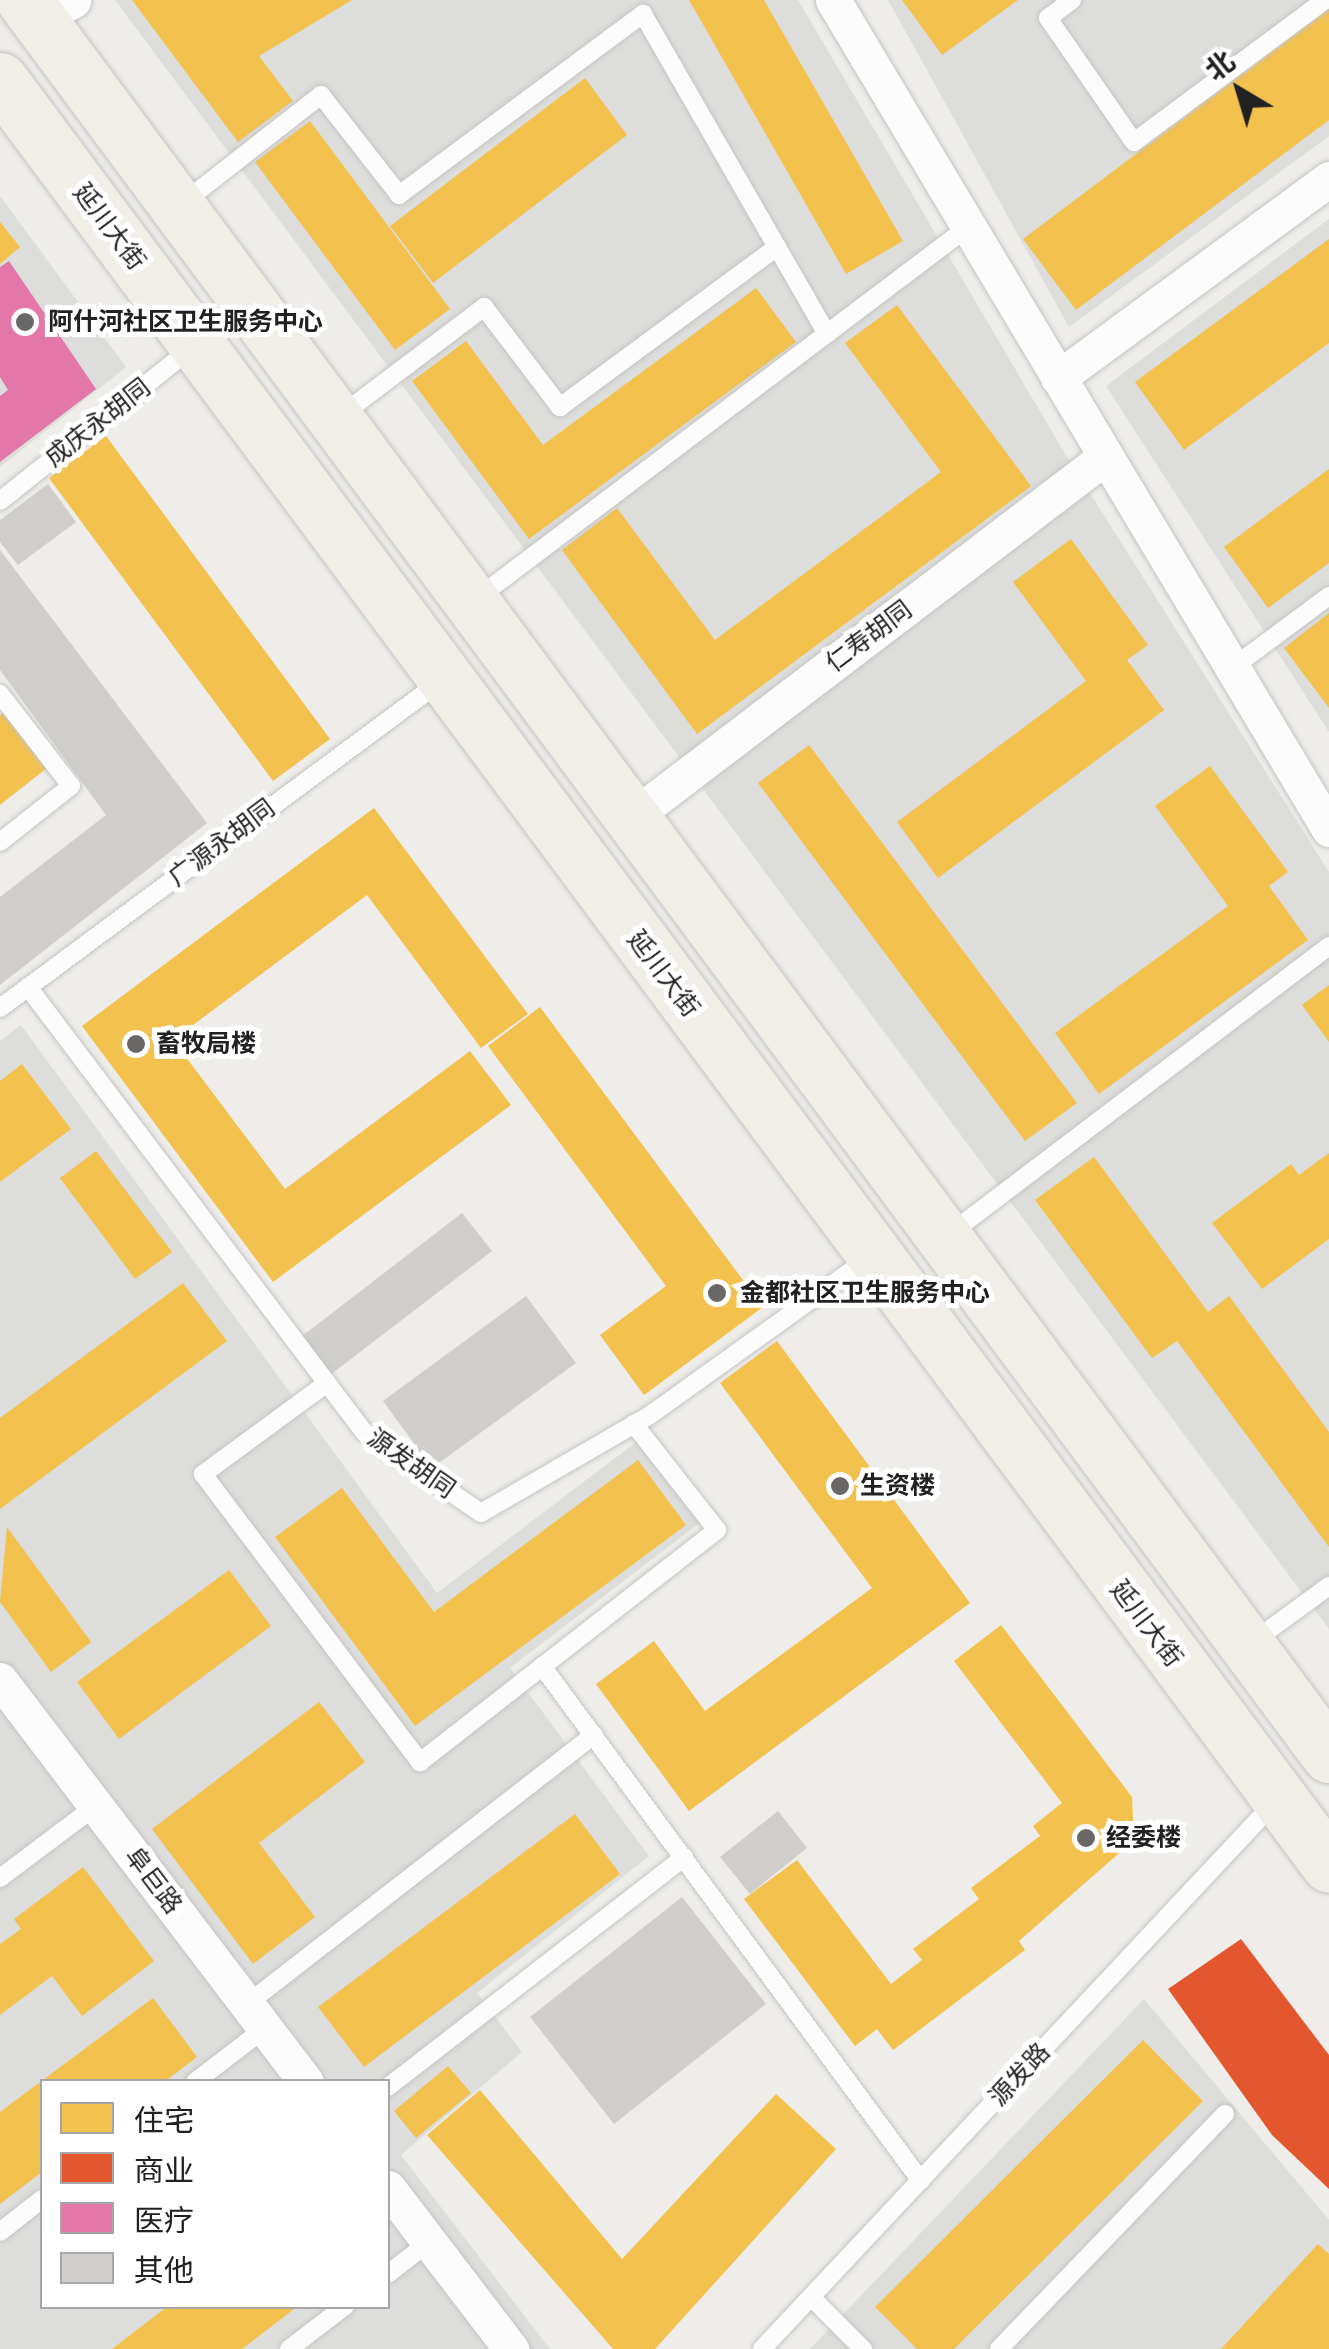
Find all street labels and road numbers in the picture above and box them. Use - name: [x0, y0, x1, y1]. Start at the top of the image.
- street label: 延川大街: [67, 178, 151, 276]
- street label: 成庆永胡同: [40, 373, 156, 473]
- street label: 仁寿胡同: [820, 595, 918, 679]
- street label: 广源永胡同: [163, 793, 281, 893]
- street label: 延川大街: [621, 925, 705, 1023]
- street label: 源发胡同: [361, 1423, 461, 1505]
- street label: 延川大街: [1104, 1575, 1188, 1673]
- street label: 阜巨路: [118, 1842, 188, 1920]
- street label: 源发路: [983, 2037, 1057, 2113]

